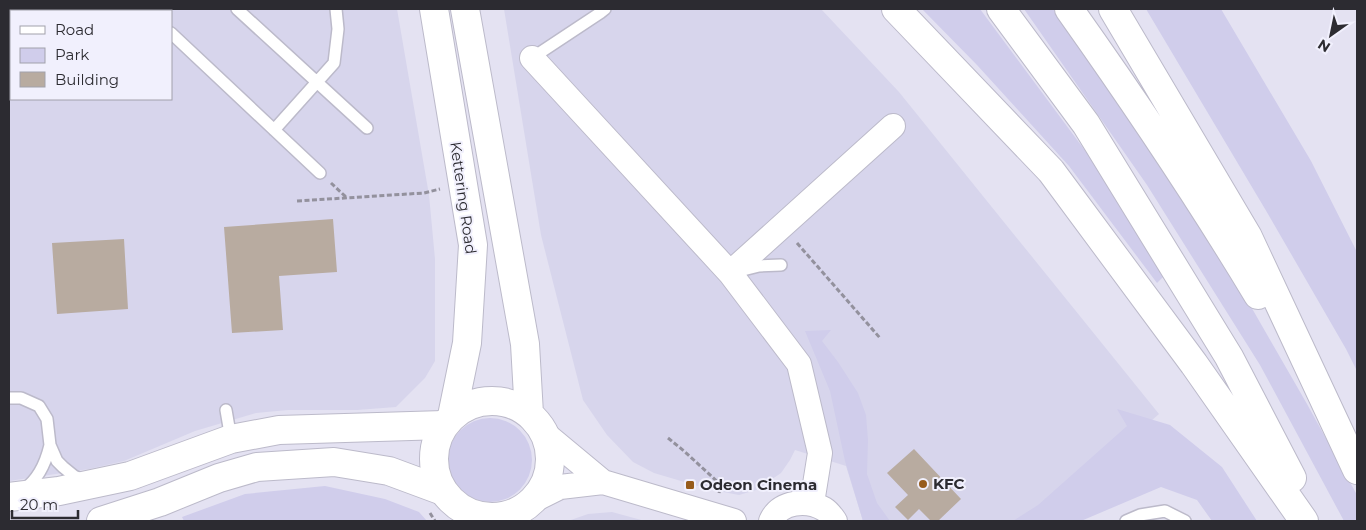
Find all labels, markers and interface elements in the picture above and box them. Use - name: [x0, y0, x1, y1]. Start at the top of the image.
- legend: [10, 10, 172, 100]
- north arrow: [1306, 10, 1356, 60]
- text: Road: [55, 20, 94, 39]
- text: N: [1314, 35, 1334, 57]
- text: Park: [55, 45, 89, 64]
- text: Building: [55, 70, 119, 89]
- street label: Kettering Road: [446, 140, 481, 256]
- place label: KFC: [933, 474, 965, 493]
- place label: Odeon Cinema: [700, 475, 817, 494]
- marker: KFC: [917, 478, 929, 490]
- marker: Odeon Cinema: [684, 479, 696, 491]
- scale bar: [12, 488, 79, 520]
- text: 20 m: [20, 495, 58, 514]

